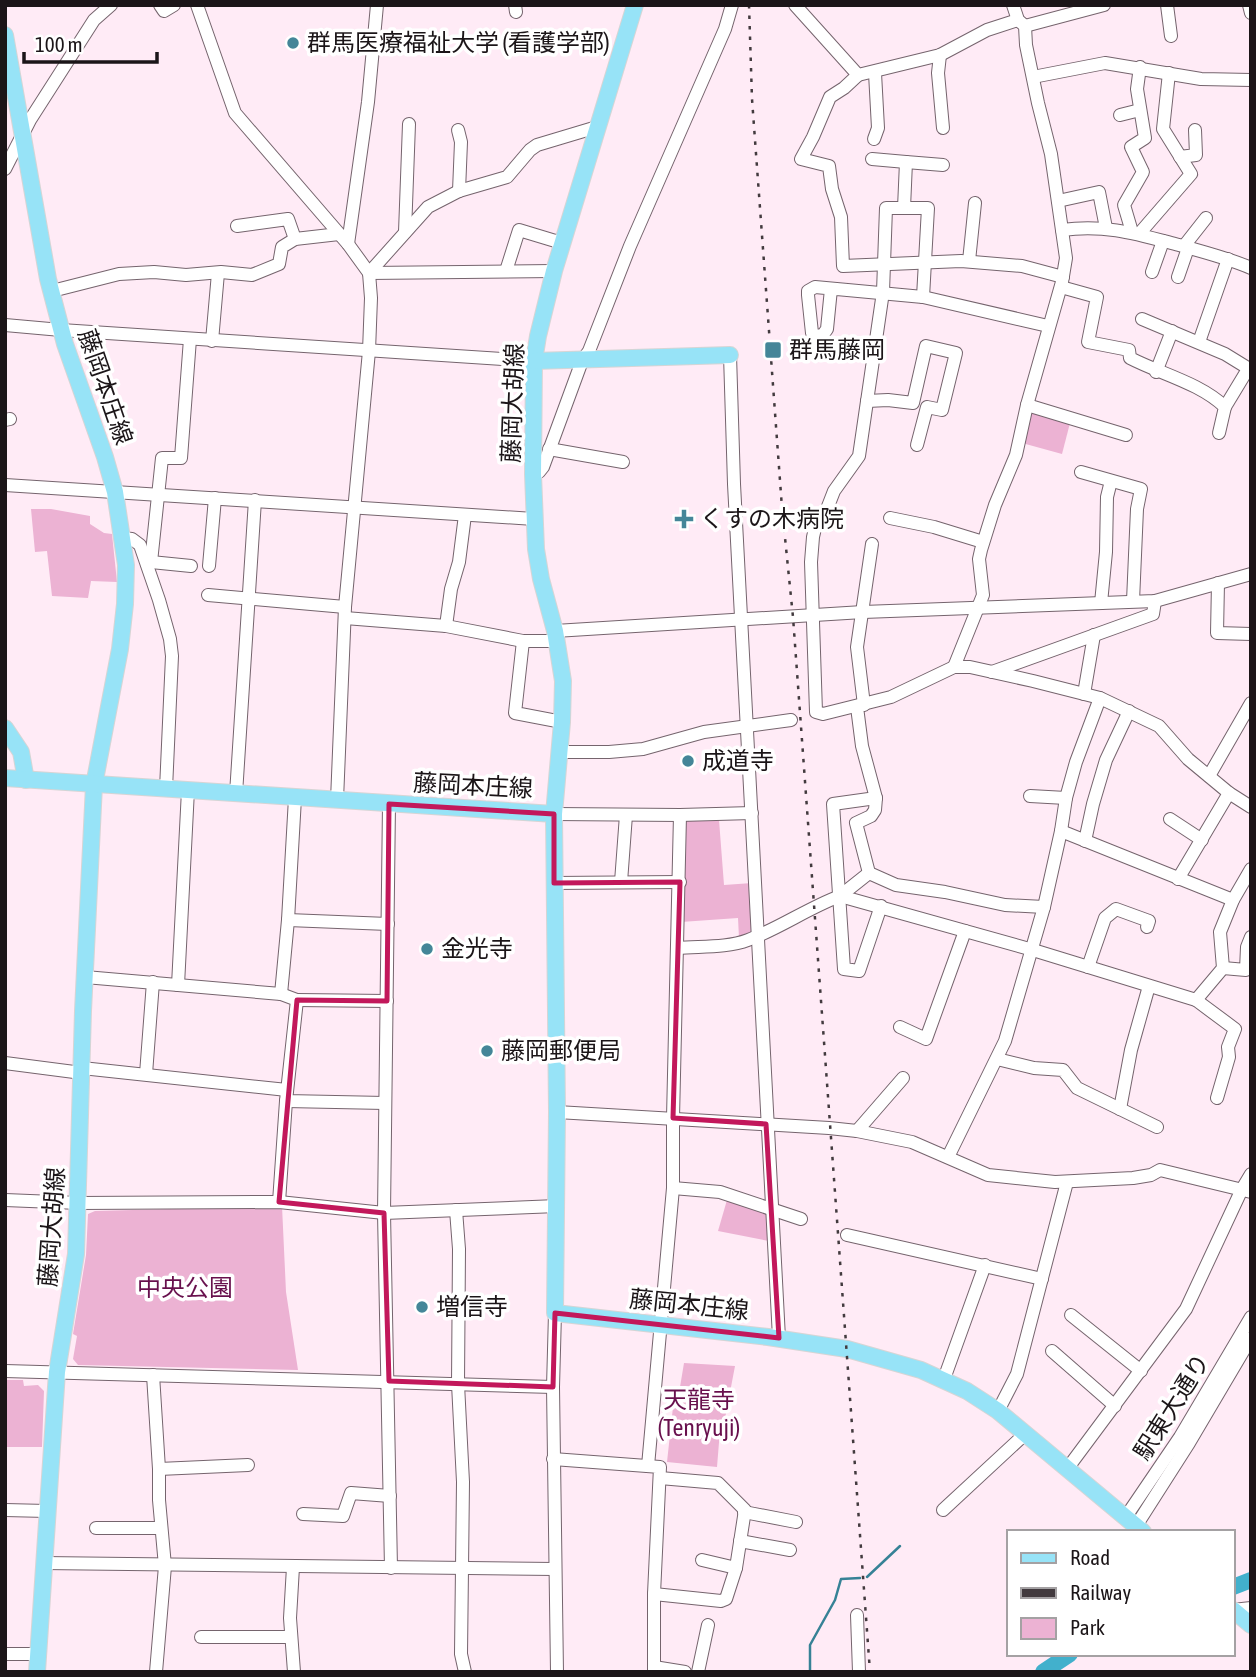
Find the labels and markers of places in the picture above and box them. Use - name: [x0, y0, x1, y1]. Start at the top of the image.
- place label: 群馬医療福祉大学 (看護学部): [307, 29, 610, 56]
- marker: 群馬医療福祉大学 (看護学部): [285, 35, 301, 51]
- place label: 群馬藤岡: [789, 336, 885, 363]
- marker: 群馬藤岡: [763, 340, 783, 360]
- place label: くすの木病院: [700, 505, 844, 532]
- marker: くすの木病院: [674, 509, 694, 529]
- place label: 成道寺: [702, 747, 774, 774]
- marker: 成道寺: [680, 753, 696, 769]
- place label: 金光寺: [441, 935, 513, 962]
- marker: 金光寺: [419, 941, 435, 957]
- place label: 藤岡郵便局: [501, 1037, 621, 1064]
- marker: 藤岡郵便局: [479, 1043, 495, 1059]
- place label: 増信寺: [436, 1293, 508, 1320]
- marker: 増信寺: [414, 1299, 430, 1315]

